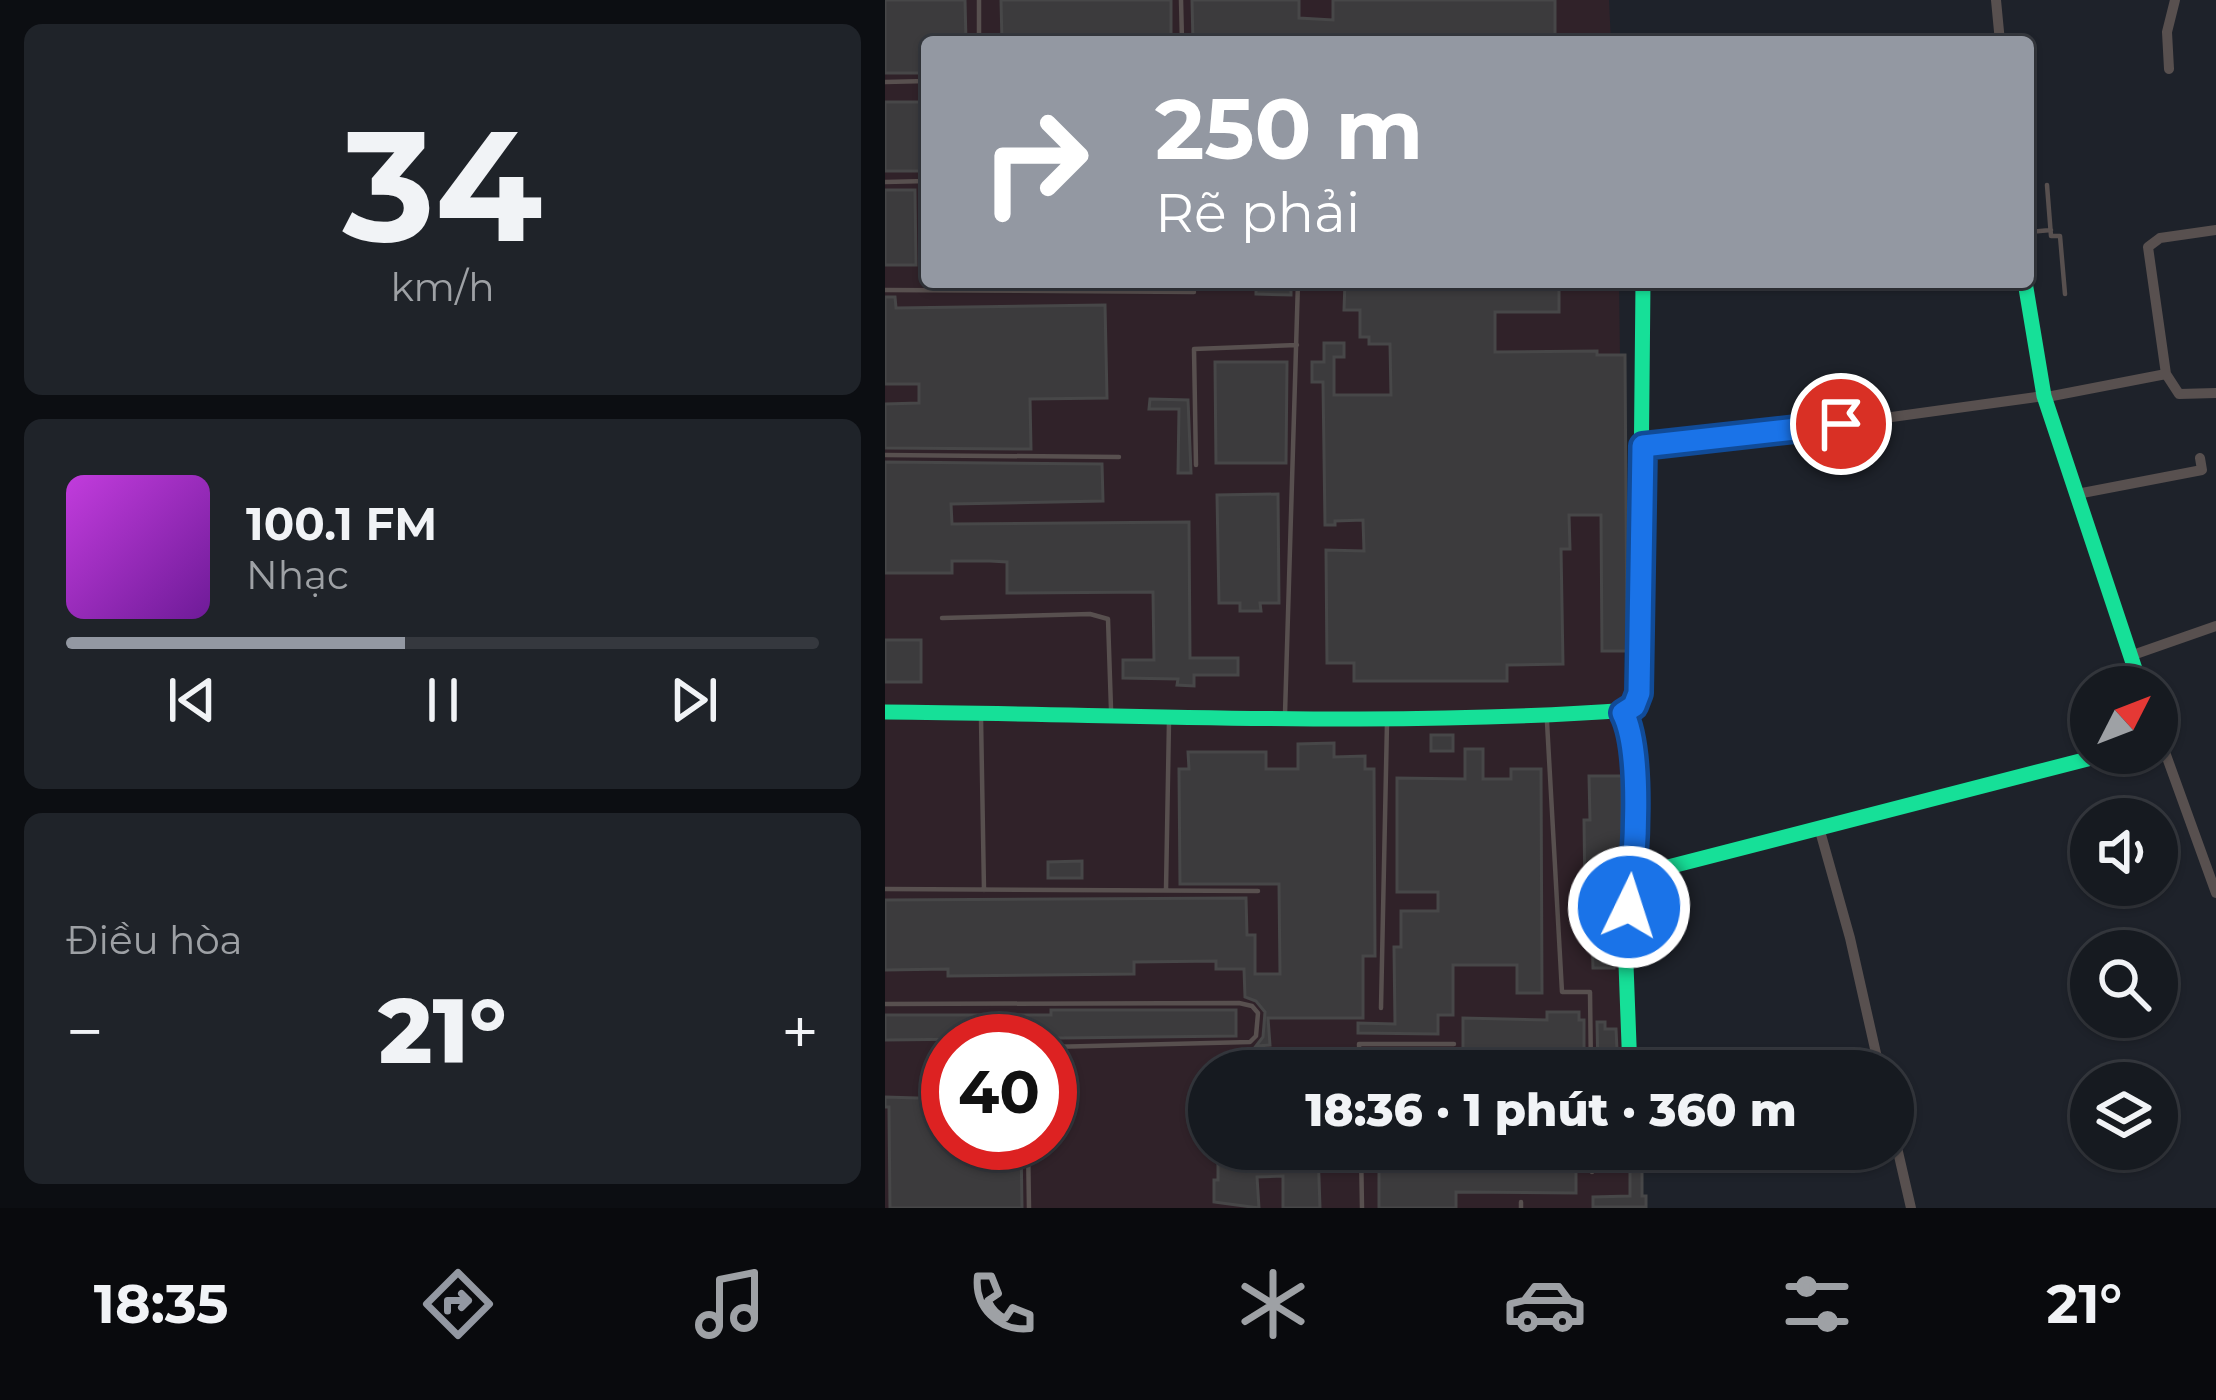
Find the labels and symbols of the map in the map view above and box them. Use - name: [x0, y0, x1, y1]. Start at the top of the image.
- pin: [1790, 373, 1892, 475]
- north arrow: [2070, 666, 2178, 774]
- position arrow: [1566, 844, 1692, 970]
- speed limit sign: 40: [921, 1014, 1077, 1170]

